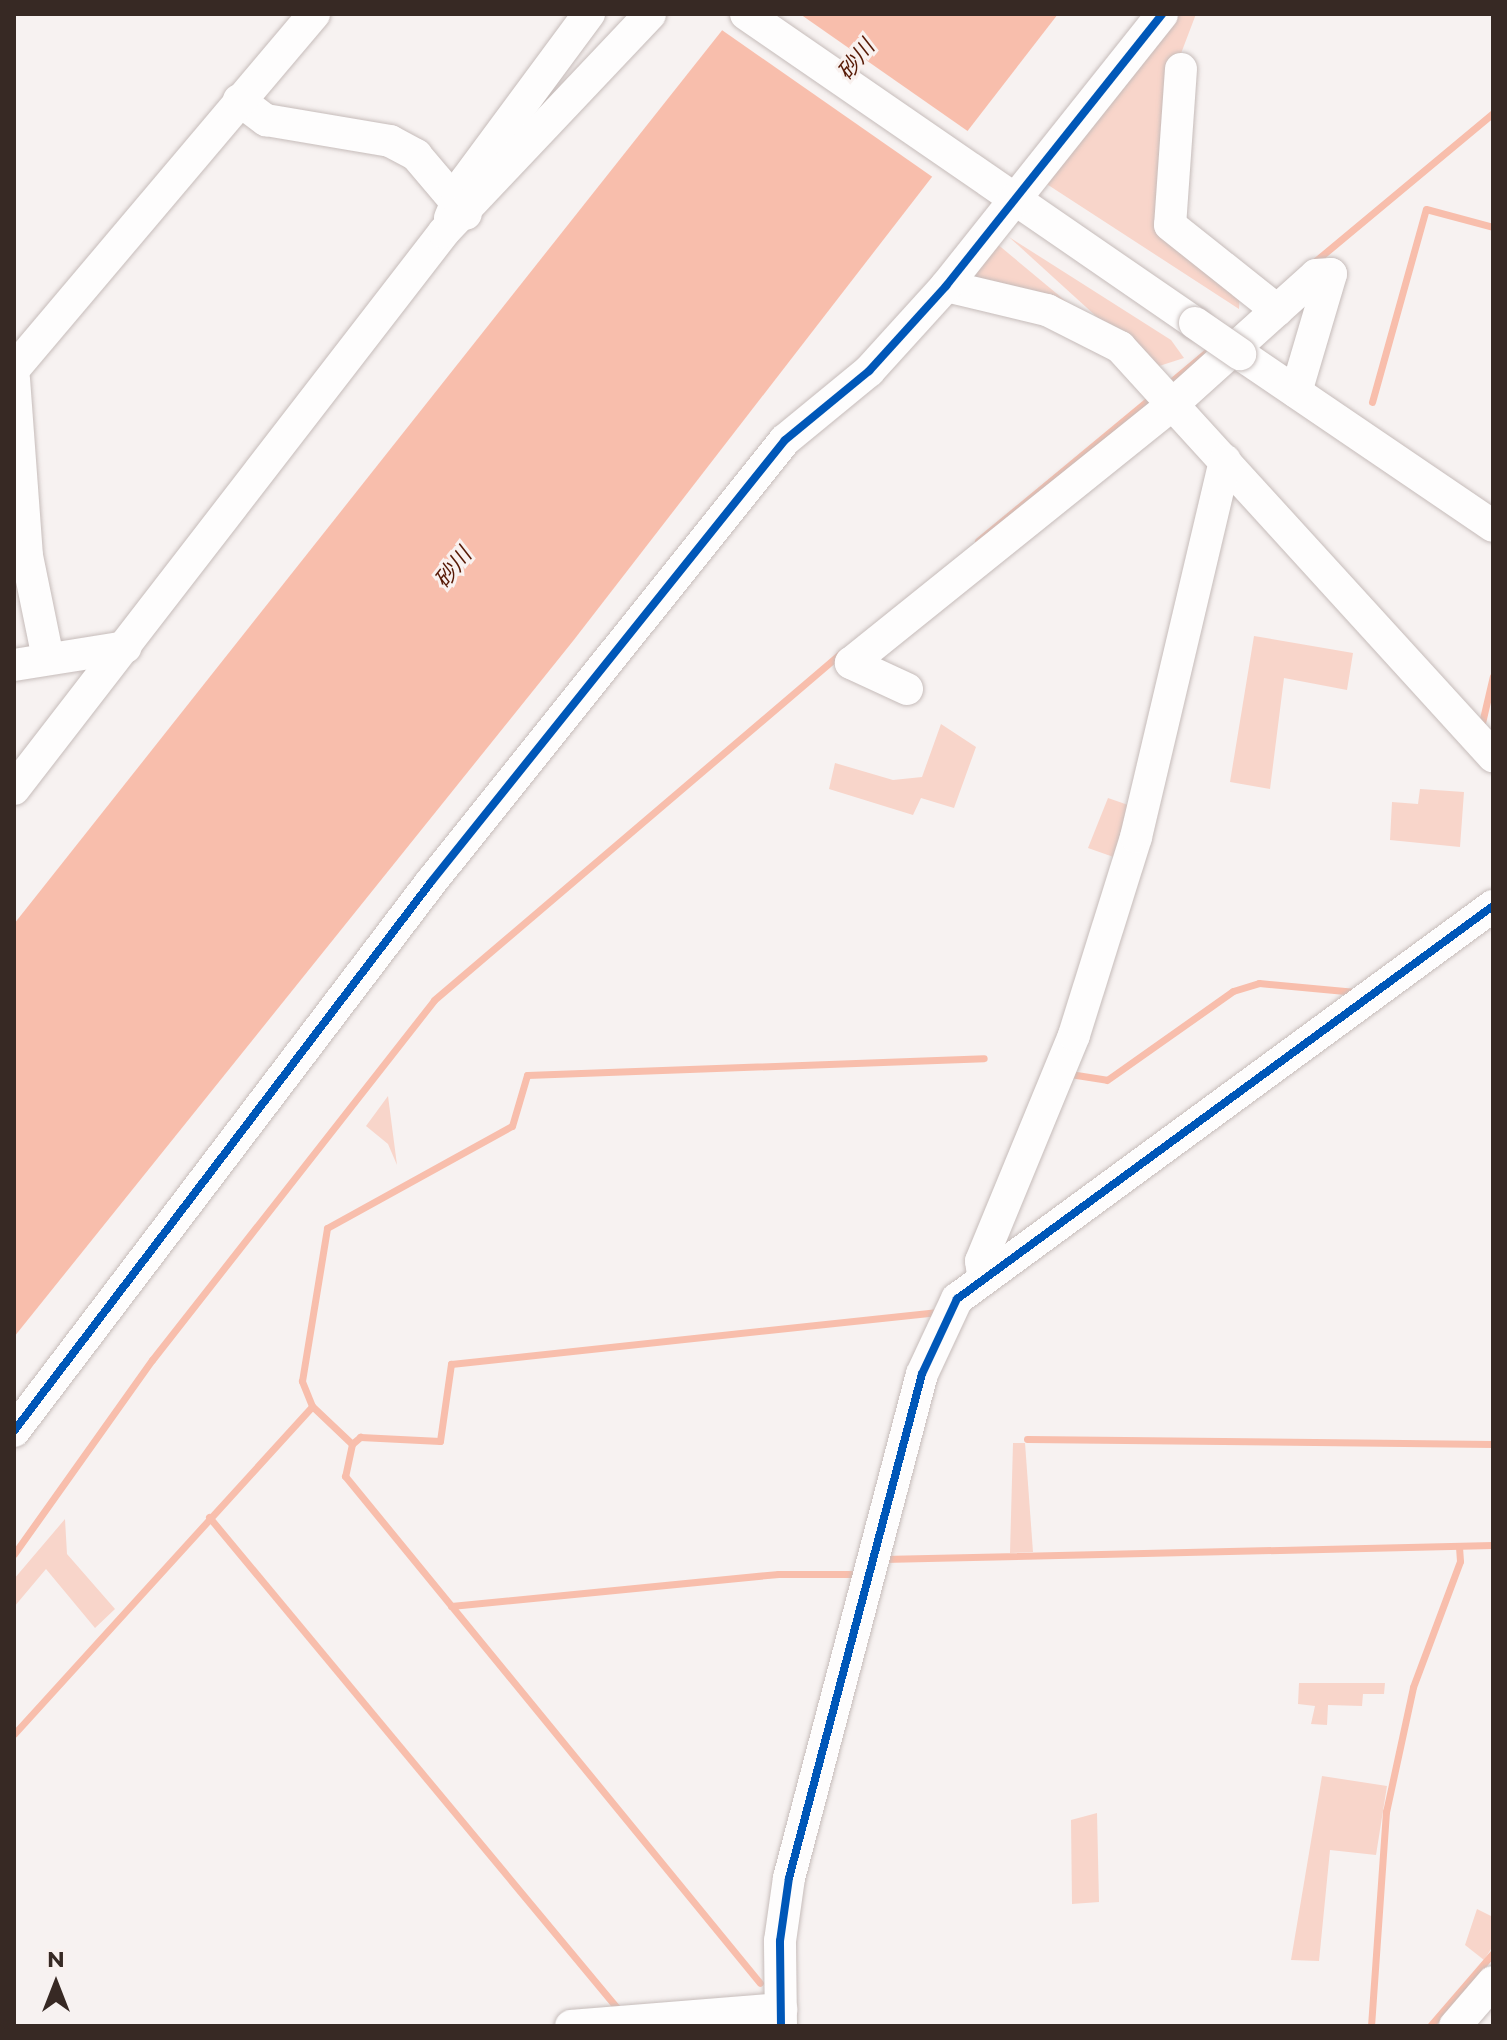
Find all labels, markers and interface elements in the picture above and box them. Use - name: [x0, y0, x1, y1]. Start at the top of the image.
- water label: 砂川: [832, 35, 880, 85]
- water label: 砂川: [429, 543, 477, 593]
- north arrow: [16, 1944, 96, 2024]
- text: N: [47, 1946, 65, 1973]

